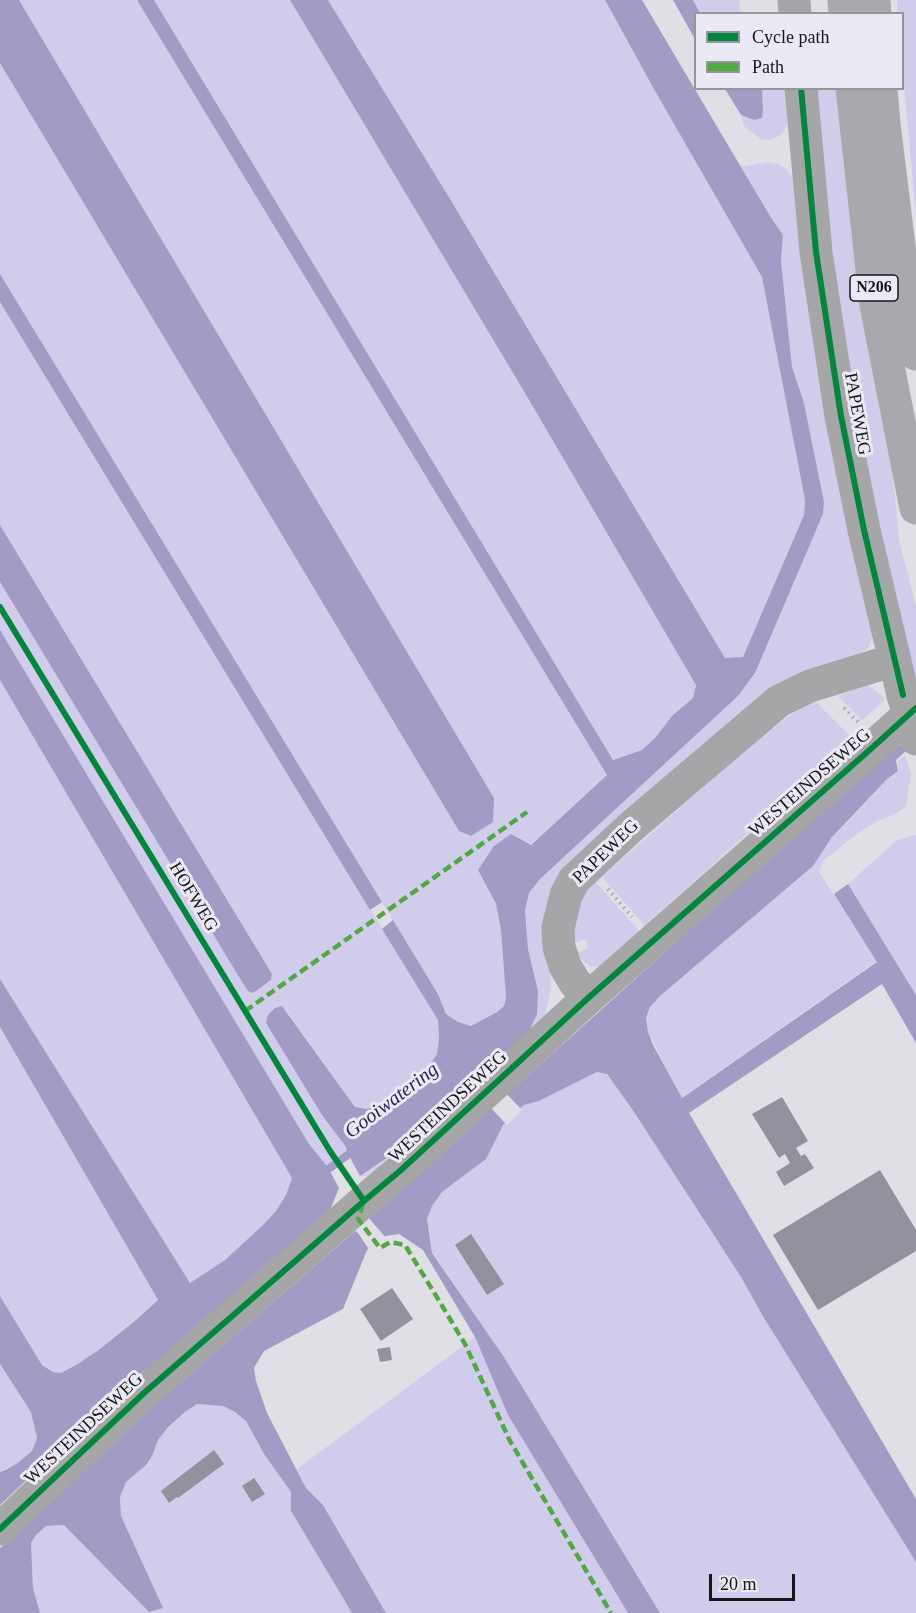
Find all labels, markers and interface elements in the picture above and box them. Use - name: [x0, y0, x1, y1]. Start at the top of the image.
- legend: [694, 12, 904, 90]
- text: Cycle path: [752, 27, 829, 47]
- text: Path: [752, 57, 784, 77]
- road number: N206: [850, 275, 898, 301]
- street label: PAPEWEG: [839, 371, 875, 457]
- street label: WESTEINDSEWEG: [745, 724, 875, 842]
- street label: PAPEWEG: [569, 815, 643, 889]
- street label: HOFWEG: [164, 858, 222, 936]
- street label: WESTEINDSEWEG: [384, 1047, 512, 1167]
- water label: Gooiwatering: [340, 1058, 444, 1144]
- street label: WESTEINDSEWEG: [20, 1369, 148, 1489]
- scale bar: [712, 1562, 798, 1600]
- text: 20 m: [720, 1574, 757, 1594]

